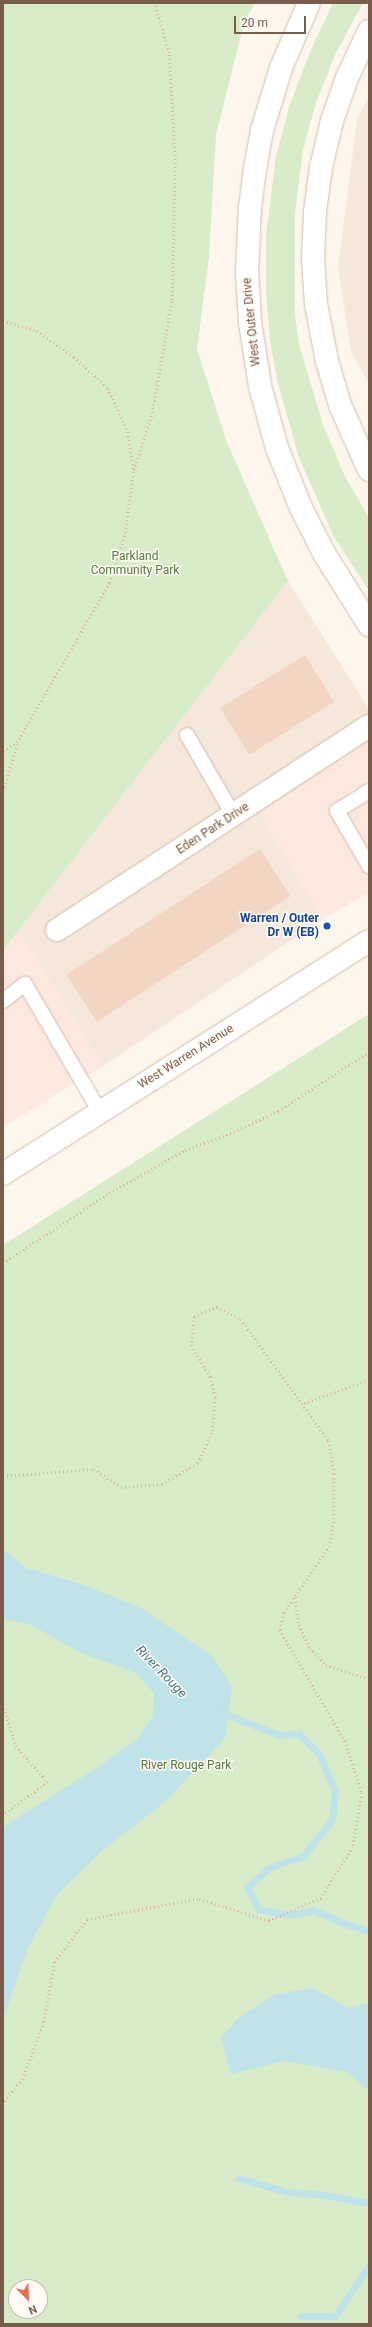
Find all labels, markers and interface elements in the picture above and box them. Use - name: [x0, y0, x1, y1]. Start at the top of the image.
- scale bar: [236, 8, 308, 34]
- text: 20 m: [241, 16, 268, 30]
- street label: West Outer Drive: [240, 277, 264, 367]
- park label: Parkland Community Park: [91, 550, 179, 578]
- street label: Eden Park Drive: [174, 800, 252, 858]
- place label: Warren / Outer Dr W (EB): [240, 912, 319, 940]
- marker: Warren / Outer Dr W (EB): [322, 921, 332, 931]
- street label: West Warren Avenue: [135, 1022, 237, 1092]
- water label: River Rouge: [132, 1643, 190, 1701]
- park label: River Rouge Park: [141, 1759, 231, 1773]
- north arrow: [8, 2279, 48, 2319]
- text: N: [26, 2302, 39, 2317]

